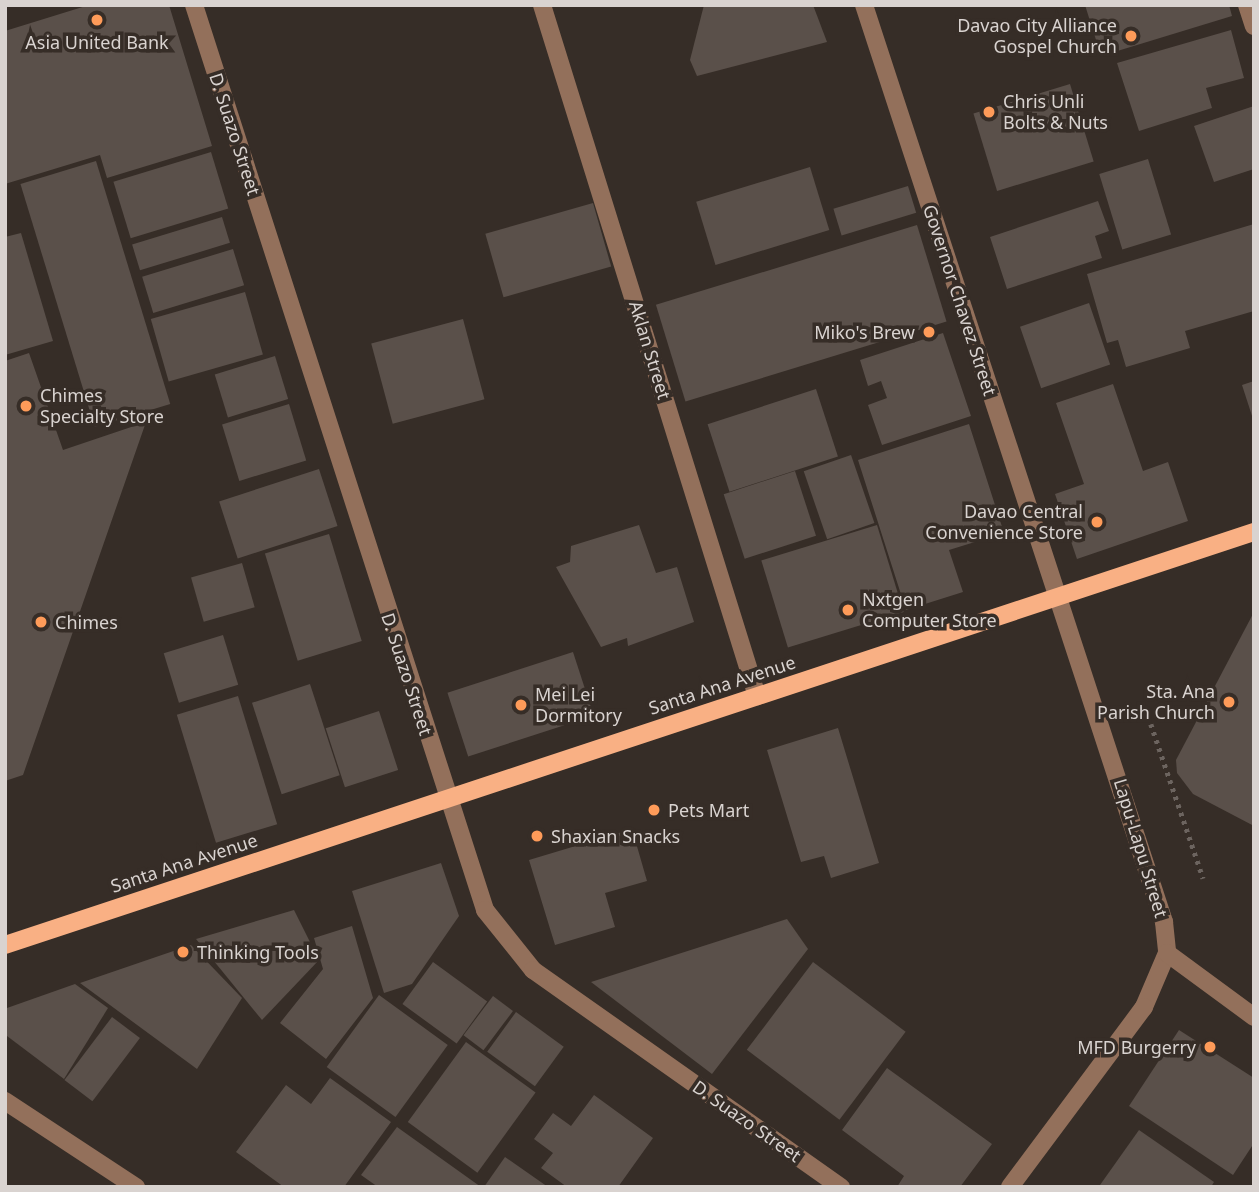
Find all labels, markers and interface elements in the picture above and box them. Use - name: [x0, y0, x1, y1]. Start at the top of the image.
- marker: Asia United Bank: [89, 12, 105, 28]
- place label: Davao City Alliance Gospel Church: [957, 15, 1117, 58]
- marker: Davao City Alliance Gospel Church: [1123, 28, 1139, 44]
- place label: Asia United Bank: [25, 31, 169, 53]
- street label: D. Suazo Street: [205, 70, 265, 198]
- place label: Chris Unli Bolts & Nuts: [1003, 91, 1108, 134]
- marker: Chris Unli Bolts & Nuts: [981, 104, 997, 120]
- street label: Governor Chavez Street: [919, 202, 1001, 398]
- street label: Aklan Street: [625, 298, 675, 402]
- place label: Miko's Brew: [814, 321, 915, 343]
- marker: Miko's Brew: [921, 324, 937, 340]
- place label: Chimes Specialty Store: [40, 385, 164, 428]
- marker: Chimes Specialty Store: [18, 398, 34, 414]
- place label: Davao Central Convenience Store: [925, 501, 1083, 544]
- marker: Davao Central Convenience Store: [1089, 514, 1105, 530]
- place label: Nxtgen Computer Store: [862, 589, 997, 632]
- marker: Nxtgen Computer Store: [840, 602, 856, 618]
- street label: D. Suazo Street: [377, 610, 437, 738]
- place label: Chimes: [55, 611, 118, 633]
- marker: Chimes: [33, 614, 49, 630]
- street label: Santa Ana Avenue: [646, 651, 798, 719]
- place label: Sta. Ana Parish Church: [1097, 681, 1215, 724]
- place label: Mei Lei Dormitory: [535, 684, 622, 726]
- marker: Sta. Ana Parish Church: [1221, 694, 1237, 710]
- marker: Mei Lei Dormitory: [513, 697, 529, 713]
- street label: Lapu-Lapu Street: [1110, 776, 1172, 920]
- place label: Pets Mart: [668, 799, 749, 821]
- marker: Pets Mart: [646, 802, 662, 818]
- place label: Shaxian Snacks: [551, 825, 680, 847]
- marker: Shaxian Snacks: [529, 828, 545, 844]
- street label: Santa Ana Avenue: [108, 829, 260, 897]
- place label: Thinking Tools: [197, 941, 319, 963]
- marker: Thinking Tools: [175, 944, 191, 960]
- place label: MFD Burgerry: [1077, 1036, 1196, 1058]
- marker: MFD Burgerry: [1202, 1039, 1218, 1055]
- street label: D. Suazo Street: [689, 1076, 805, 1166]

